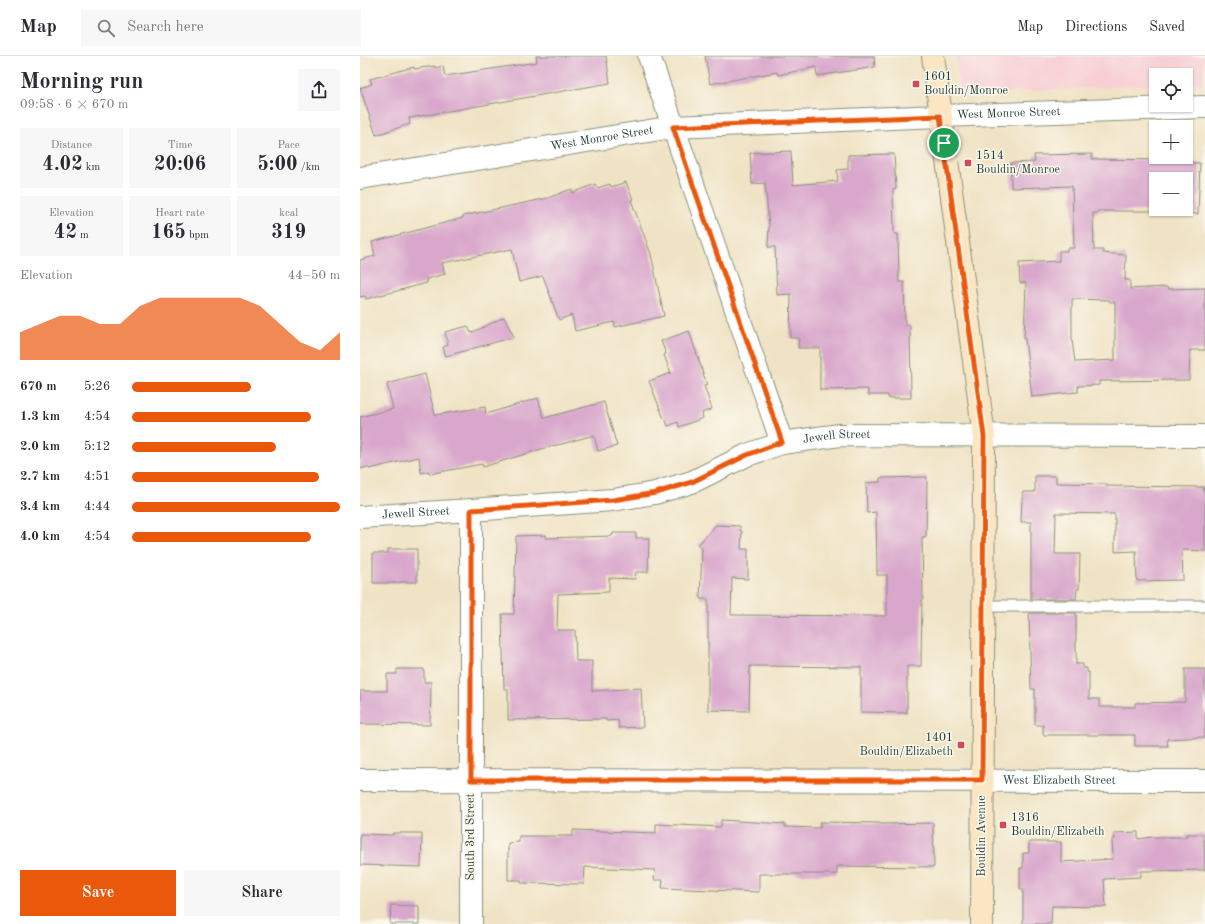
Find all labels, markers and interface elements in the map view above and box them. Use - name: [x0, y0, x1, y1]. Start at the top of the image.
- search box: [81, 10, 361, 46]
- icon: search: [95, 17, 117, 39]
- text: Map: [20, 18, 57, 37]
- text: Search here: [127, 20, 204, 35]
- text: Map: [1017, 20, 1043, 34]
- text: Directions: [1065, 20, 1127, 34]
- text: Saved: [1149, 20, 1185, 34]
- map controls: [1149, 68, 1193, 216]
- button: locate: [1149, 68, 1193, 112]
- button: share: [298, 69, 340, 111]
- text: Morning run: [20, 71, 143, 93]
- place label: 1601 Bouldin/Monroe: [924, 71, 1009, 97]
- marker: 1601 Bouldin/Monroe: [911, 79, 921, 89]
- text: 09:58 · 6 × 670 m: [20, 98, 128, 111]
- street label: West Monroe Street: [956, 106, 1061, 121]
- button: +: [1149, 120, 1193, 164]
- street label: West Monroe Street: [549, 124, 654, 153]
- pin: [927, 126, 961, 160]
- icon: arrive: [933, 132, 955, 154]
- text: Distance: [51, 140, 92, 151]
- text: Time: [168, 140, 192, 151]
- text: Pace: [278, 140, 300, 151]
- place label: 1514 Bouldin/Monroe: [976, 149, 1061, 176]
- text: 4.02: [42, 155, 83, 175]
- text: 20:06: [154, 155, 206, 175]
- text: 5:00: [257, 155, 298, 175]
- marker: 1514 Bouldin/Monroe: [963, 158, 973, 168]
- text: km: [83, 162, 100, 173]
- text: /km: [298, 162, 320, 173]
- button: −: [1149, 172, 1193, 216]
- text: Elevation: [49, 208, 94, 219]
- text: Heart rate: [155, 208, 205, 219]
- text: kcal: [279, 208, 298, 219]
- text: 42: [54, 223, 77, 243]
- text: 165: [151, 223, 186, 243]
- text: 319: [271, 223, 306, 243]
- text: m: [77, 230, 89, 241]
- text: bpm: [186, 230, 209, 241]
- text: Elevation: [20, 269, 73, 282]
- text: 44–50 m: [288, 269, 340, 282]
- text: 670 m: [20, 380, 57, 393]
- text: 5:26: [84, 380, 110, 393]
- text: 1.3 km: [20, 410, 60, 423]
- text: 4:54: [84, 410, 110, 423]
- street label: Jewell Street: [802, 429, 870, 446]
- text: 2.0 km: [20, 440, 60, 453]
- text: 5:12: [84, 440, 110, 453]
- text: 2.7 km: [20, 470, 60, 483]
- text: 4:51: [84, 470, 110, 483]
- text: 3.4 km: [20, 500, 60, 513]
- text: 4:44: [84, 500, 110, 513]
- street label: Jewell Street: [382, 505, 450, 522]
- text: 4.0 km: [20, 530, 60, 543]
- text: 4:54: [84, 530, 110, 543]
- place label: 1401 Bouldin/Elizabeth: [859, 732, 953, 758]
- marker: 1401 Bouldin/Elizabeth: [956, 740, 966, 750]
- street label: West Elizabeth Street: [1002, 775, 1116, 787]
- street label: South 3rd Street: [465, 793, 477, 881]
- street label: Bouldin Avenue: [976, 795, 988, 877]
- place label: 1316 Bouldin/Elizabeth: [1011, 812, 1105, 838]
- marker: 1316 Bouldin/Elizabeth: [998, 820, 1008, 830]
- button: Save: [20, 870, 176, 916]
- button: Share: [184, 870, 340, 916]

